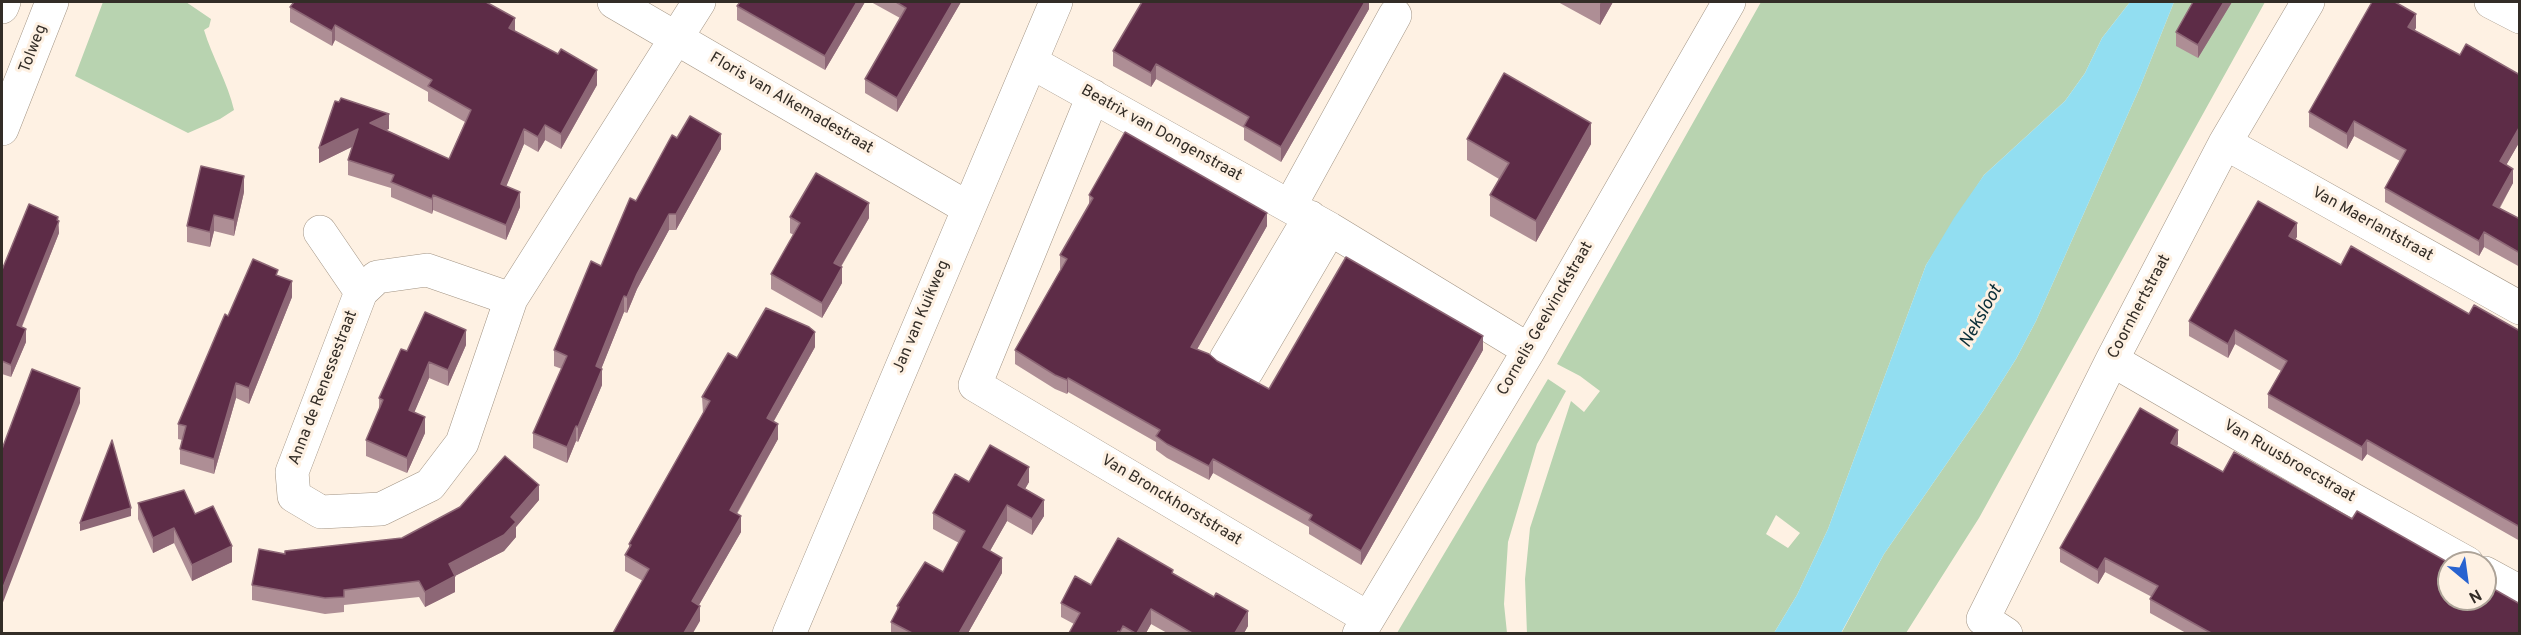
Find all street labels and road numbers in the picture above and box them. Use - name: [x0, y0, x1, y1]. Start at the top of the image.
- street label: Tolweg: [16, 22, 52, 76]
- street label: Floris van Alkemadestraat: [706, 49, 876, 159]
- street label: Beatrix van Dongenstraat: [1077, 82, 1245, 186]
- street label: Van Maerlantstraat: [2308, 184, 2436, 266]
- street label: Cornelis Geelvinckstraat: [1494, 239, 1598, 399]
- street label: Coornhertstraat: [2104, 252, 2176, 362]
- street label: Jan van Kuikweg: [890, 258, 954, 376]
- street label: Anna de Renessestraat: [286, 308, 362, 468]
- street label: Van Ruusbroecstraat: [2220, 417, 2358, 507]
- street label: Van Bronckhorststraat: [1097, 451, 1245, 551]

